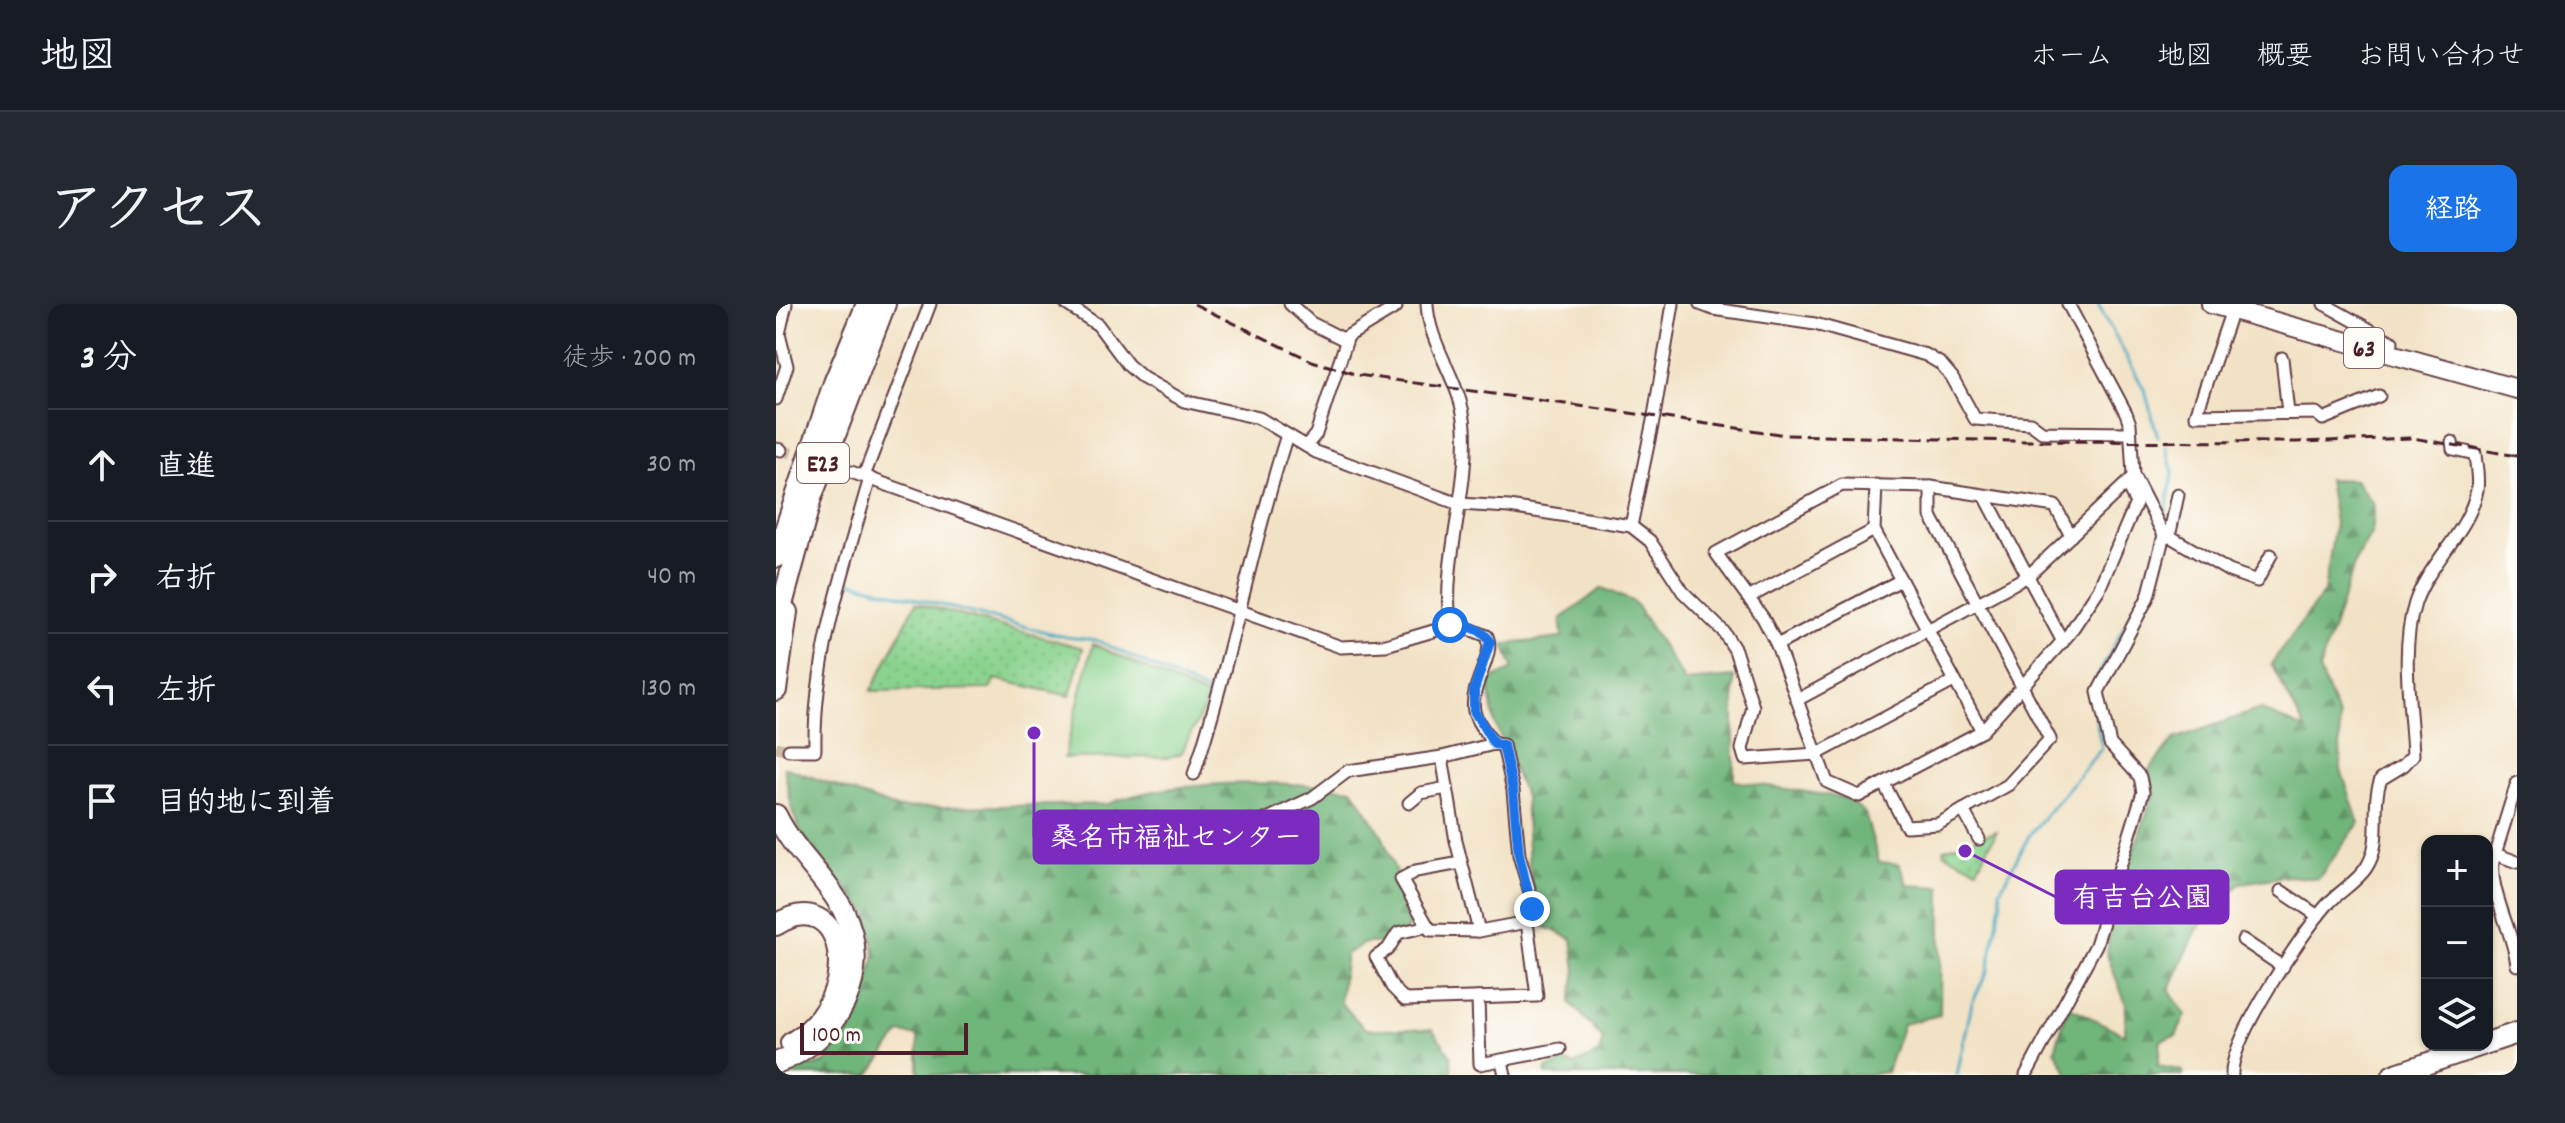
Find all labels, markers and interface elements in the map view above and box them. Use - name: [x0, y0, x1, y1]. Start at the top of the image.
- text: 地図: [40, 32, 116, 87]
- text: ホーム: [2030, 39, 2113, 79]
- text: 地図: [2157, 39, 2213, 79]
- text: 概要: [2257, 39, 2313, 79]
- text: お問い合わせ: [2357, 39, 2525, 79]
- button: 経路: [2389, 165, 2517, 252]
- text: アクセス: [48, 175, 269, 255]
- road number: 63: [2344, 328, 2384, 368]
- text: 3 分: [80, 336, 137, 385]
- text: 徒歩 · 200 m: [563, 341, 696, 378]
- icon: ahead: [80, 443, 124, 487]
- road number: E23: [797, 443, 849, 483]
- text: 30 m: [646, 447, 696, 484]
- text: 直進: [156, 448, 216, 491]
- icon: right: [80, 555, 124, 599]
- text: 40 m: [647, 559, 696, 596]
- text: 右折: [156, 560, 216, 603]
- route start: [1432, 607, 1468, 643]
- icon: left: [80, 667, 124, 711]
- text: 130 m: [641, 671, 696, 708]
- text: 左折: [156, 672, 216, 715]
- icon: arrive: [80, 779, 124, 823]
- text: 目的地に到着: [156, 784, 336, 827]
- callout: 桑名市福祉センター: [1034, 811, 1318, 863]
- text: 桑名市福祉センター: [1050, 821, 1302, 861]
- map controls: [2421, 835, 2493, 1051]
- button: +: [2421, 835, 2493, 907]
- callout: 有吉台公園: [2056, 871, 2228, 923]
- text: 有吉台公園: [2072, 881, 2212, 921]
- route end: [1514, 891, 1550, 927]
- button: −: [2421, 907, 2493, 979]
- button: layers: [2421, 979, 2493, 1051]
- scale bar: [800, 1019, 968, 1055]
- text: 100 m: [812, 1021, 861, 1052]

